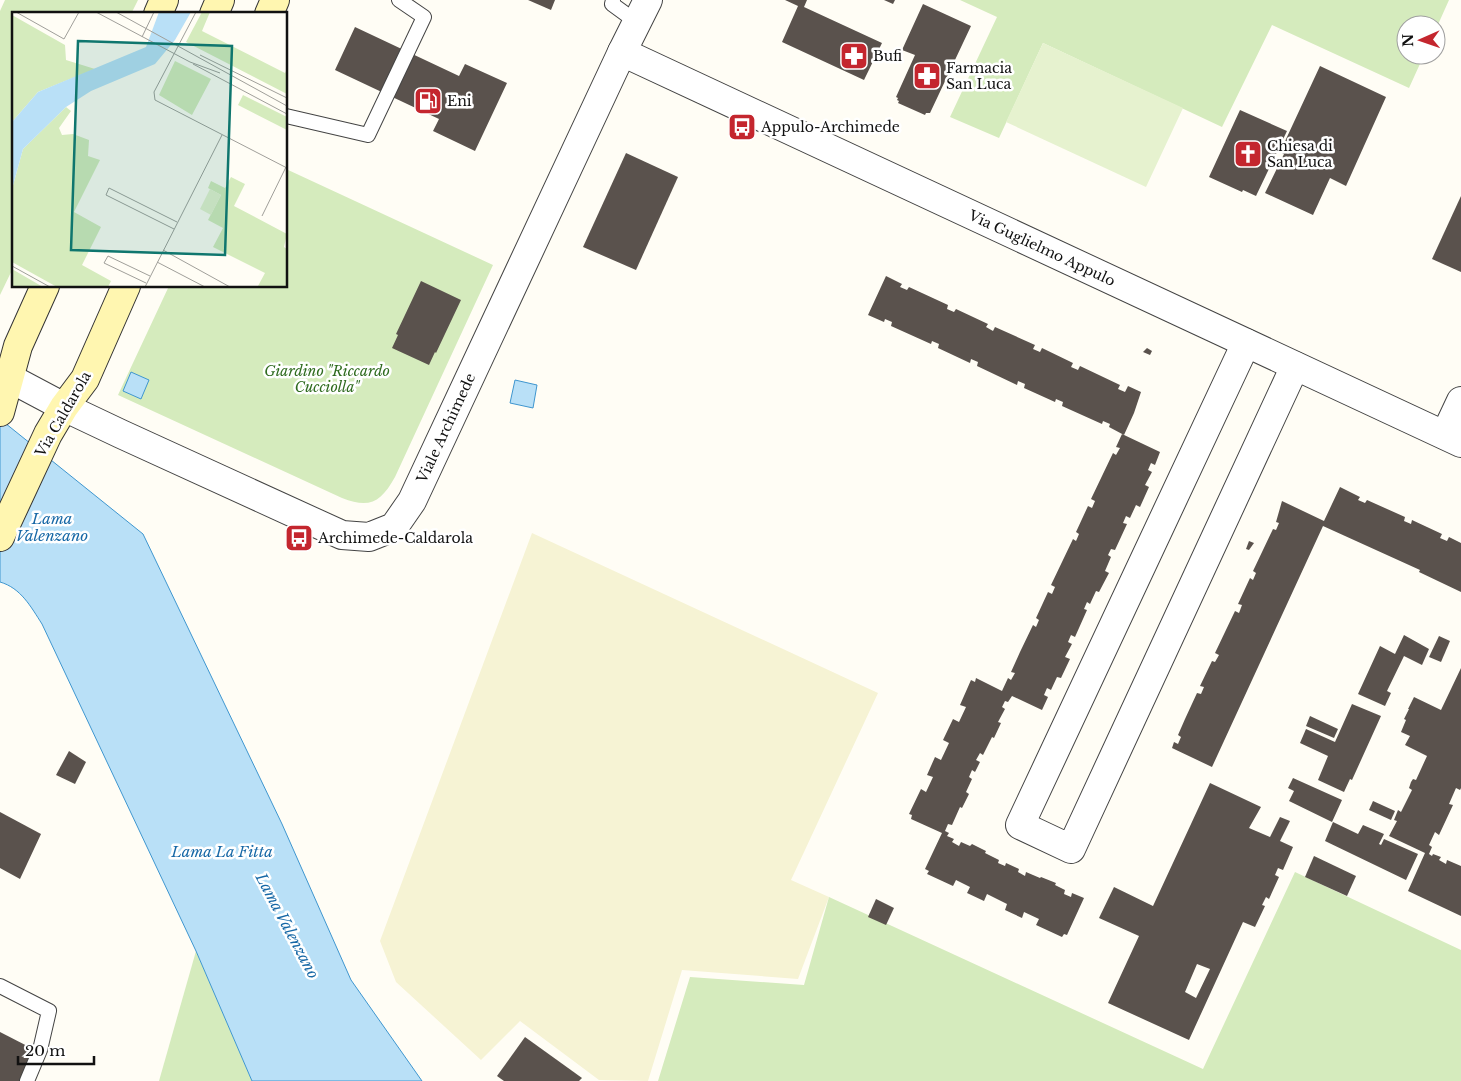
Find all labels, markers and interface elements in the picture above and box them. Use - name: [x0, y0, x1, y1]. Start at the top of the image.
- inset map: [12, 12, 288, 288]
- north arrow: [1396, 15, 1446, 65]
- text: N: [1399, 34, 1417, 47]
- pharmacy icon: Bufi: [839, 41, 869, 71]
- place label: Bufi: [873, 47, 902, 65]
- place label: Farmacia San Luca: [946, 59, 1012, 93]
- pharmacy icon: Farmacia San Luca: [912, 61, 942, 91]
- fuel station icon: Eni: [413, 86, 443, 116]
- place label: Eni: [447, 92, 472, 110]
- bus stop icon: Appulo-Archimede: [727, 112, 757, 142]
- place label: Appulo-Archimede: [760, 118, 900, 136]
- place label: Chiesa di San Luca: [1267, 137, 1333, 171]
- church icon: Chiesa di San Luca: [1233, 139, 1263, 169]
- street label: Via Guglielmo Appulo: [965, 206, 1118, 290]
- park label: Giardino "Riccardo Cucciolla": [264, 362, 390, 396]
- street label: Via Caldarola: [31, 368, 95, 461]
- street label: Viale Archimede: [412, 370, 479, 487]
- water label: Lama Valenzano: [16, 509, 88, 545]
- bus stop icon: Archimede-Caldarola: [284, 523, 314, 553]
- place label: Archimede-Caldarola: [317, 529, 473, 547]
- water label: Lama La Fitta: [170, 842, 273, 861]
- water label: Lama Valenzano: [251, 869, 323, 982]
- scale bar: [18, 1034, 94, 1066]
- text: 20 m: [25, 1041, 65, 1060]

